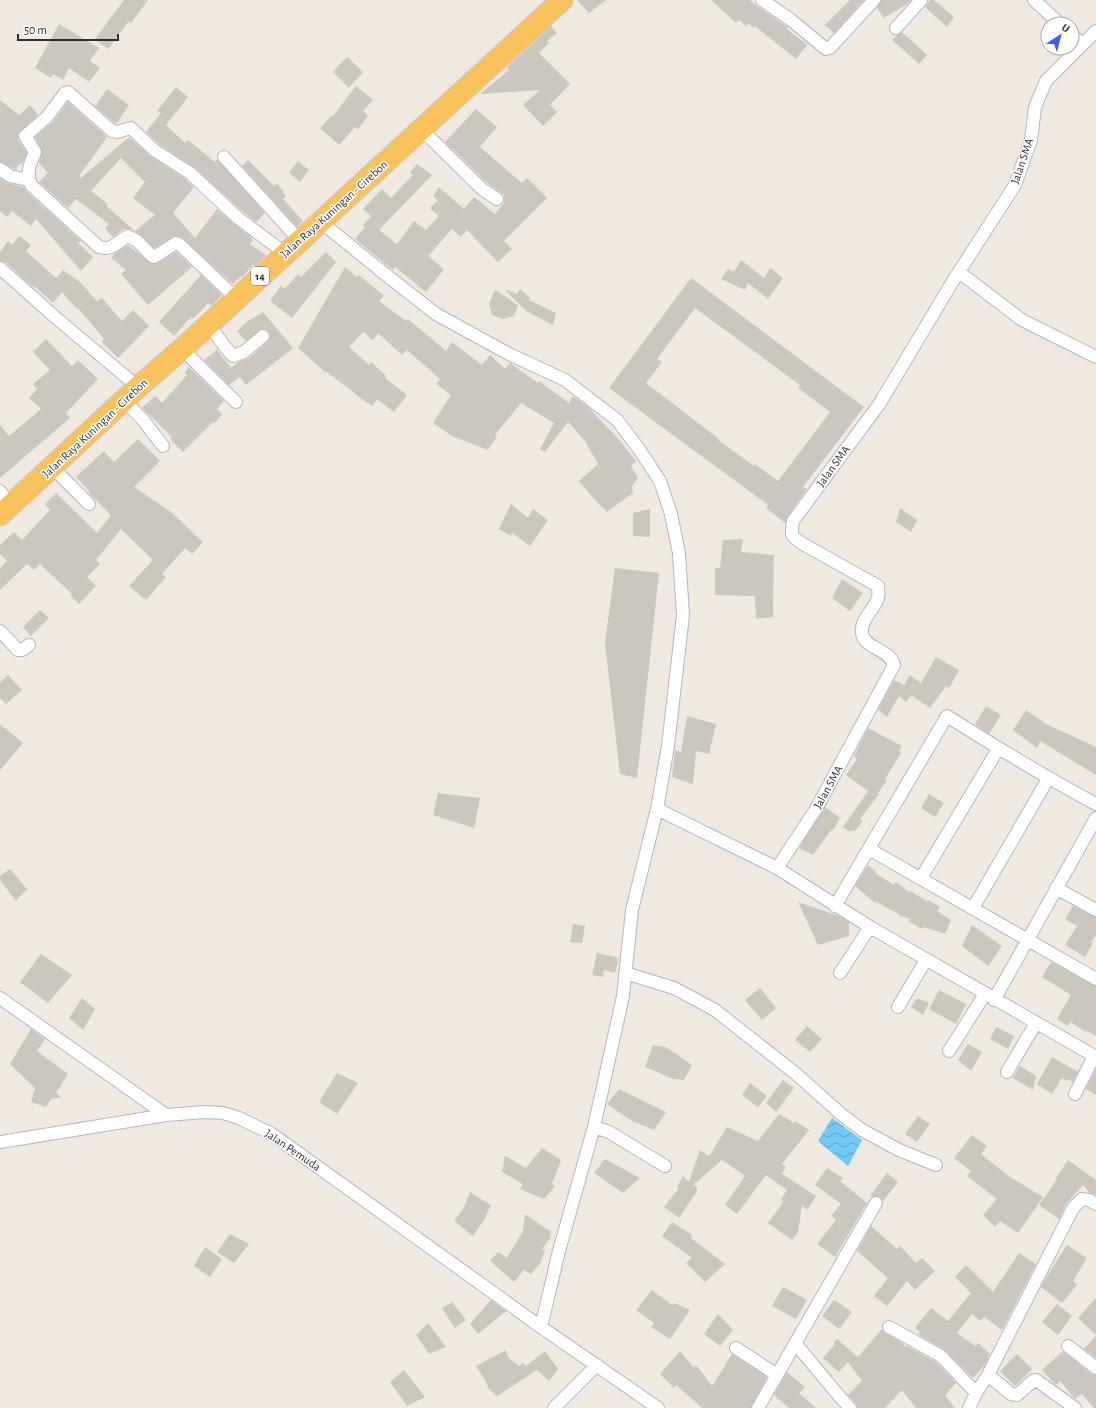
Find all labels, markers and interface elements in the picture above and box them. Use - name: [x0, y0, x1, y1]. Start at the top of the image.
- scale bar: [18, 16, 118, 42]
- north arrow: [1040, 16, 1080, 56]
- text: U: [1060, 22, 1072, 35]
- text: 50 m: [24, 24, 47, 36]
- street label: Jalan SMA: [1009, 136, 1035, 185]
- street label: Jalan Raya Kuningan - Cirebon: [278, 158, 390, 261]
- road number: 14: [251, 267, 269, 285]
- street label: Jalan Raya Kuningan - Cirebon: [40, 376, 151, 481]
- street label: Jalan SMA: [814, 443, 852, 489]
- street label: Jalan SMA: [811, 763, 845, 811]
- street label: Jalan Pemuda: [263, 1127, 323, 1173]

